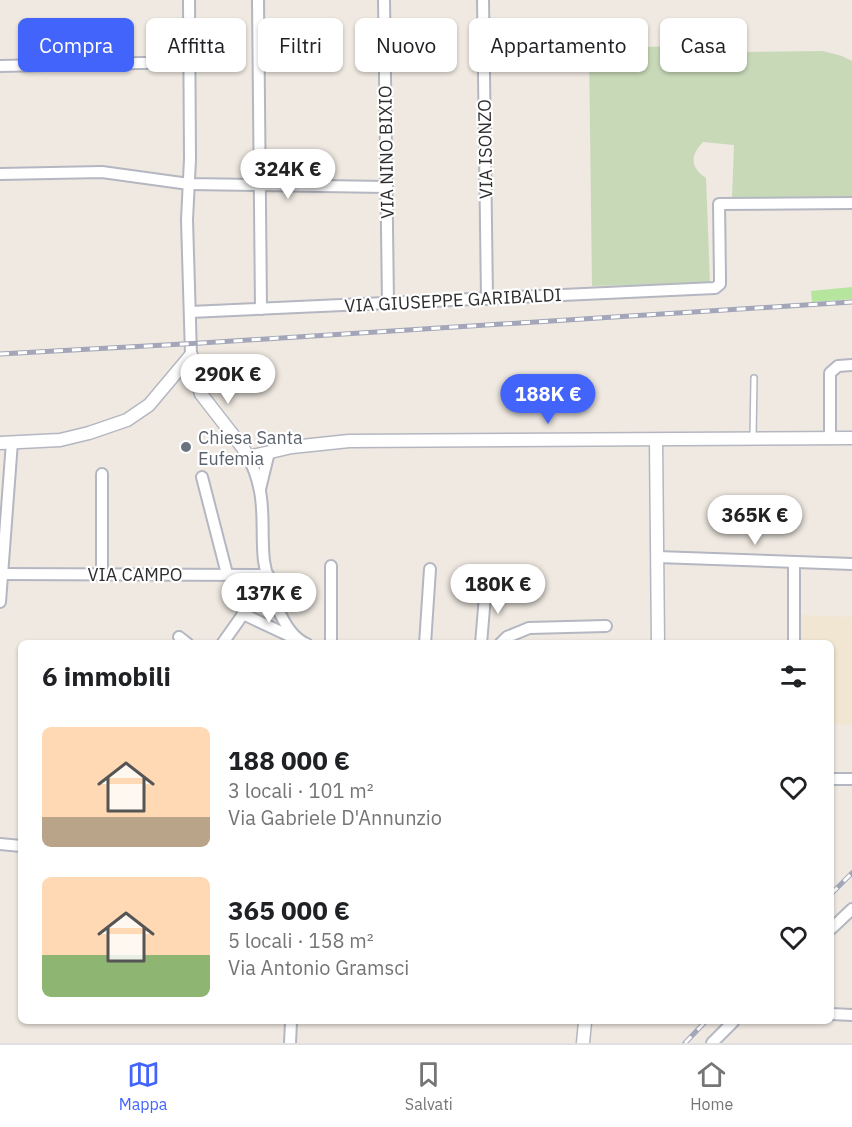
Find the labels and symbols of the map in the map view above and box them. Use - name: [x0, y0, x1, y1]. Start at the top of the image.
- street label: VIA NINO BIXIO: [373, 85, 399, 219]
- street label: VIA ISONZO: [473, 99, 497, 199]
- pin: 324K €: [239, 149, 337, 200]
- street label: VIA GIUSEPPE GARIBALDI: [344, 283, 562, 317]
- pin: 290K €: [179, 354, 277, 405]
- pin: 188K €: [499, 374, 597, 425]
- place label: Chiesa Santa Eufemia: [198, 426, 303, 470]
- marker: Chiesa Santa Eufemia: [179, 440, 193, 454]
- pin: 365K €: [706, 495, 804, 546]
- street label: VIA CAMPO: [88, 563, 182, 586]
- pin: 180K €: [449, 564, 547, 615]
- pin: 137K €: [220, 573, 318, 624]

